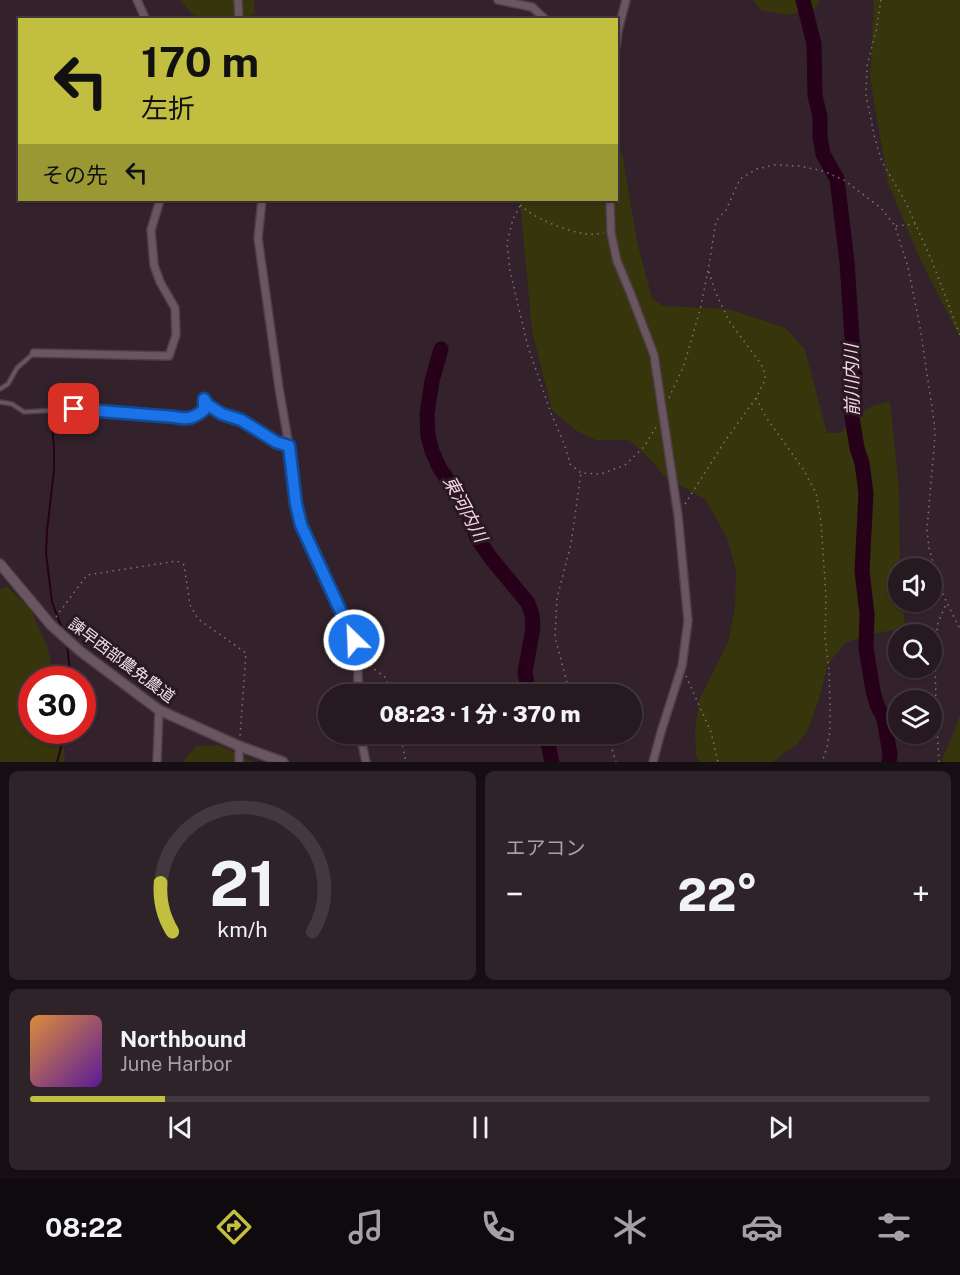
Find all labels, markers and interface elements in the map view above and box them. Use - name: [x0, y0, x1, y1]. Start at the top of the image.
- text: 170 m: [141, 37, 259, 86]
- icon: left: [42, 42, 120, 120]
- text: 左折: [141, 92, 195, 124]
- icon: left: [120, 156, 153, 189]
- text: その先: [42, 162, 108, 188]
- water label: 前川内川: [840, 342, 863, 416]
- pin: [48, 383, 99, 434]
- icon: arrive: [57, 392, 90, 425]
- water label: 東河内川: [439, 472, 493, 547]
- map controls: [888, 558, 942, 744]
- button: sound: [888, 558, 942, 612]
- position arrow: [322, 608, 386, 672]
- street label: 諫早西部農免農道: [65, 614, 179, 707]
- button: search: [888, 624, 942, 678]
- speed limit sign: 30: [18, 666, 96, 744]
- button: layers: [888, 690, 942, 744]
- text: 08:23 · 1 分 · 370 m: [379, 701, 581, 727]
- text: エアコン: [506, 836, 586, 860]
- text: 21: [209, 847, 275, 920]
- text: 22°: [678, 868, 758, 921]
- text: −: [506, 875, 524, 913]
- text: +: [912, 875, 930, 913]
- text: km/h: [217, 918, 267, 943]
- text: Northbound: [120, 1026, 246, 1052]
- text: June Harbor: [120, 1052, 232, 1076]
- icon: previous: [164, 1111, 197, 1144]
- icon: pause: [464, 1111, 497, 1144]
- icon: next: [764, 1111, 797, 1144]
- icon: directions: [213, 1206, 255, 1248]
- icon: music: [345, 1206, 387, 1248]
- icon: phone: [477, 1206, 519, 1248]
- icon: climate: [609, 1206, 651, 1248]
- icon: car: [741, 1206, 783, 1248]
- icon: filters: [873, 1206, 915, 1248]
- text: 08:22: [45, 1211, 123, 1243]

